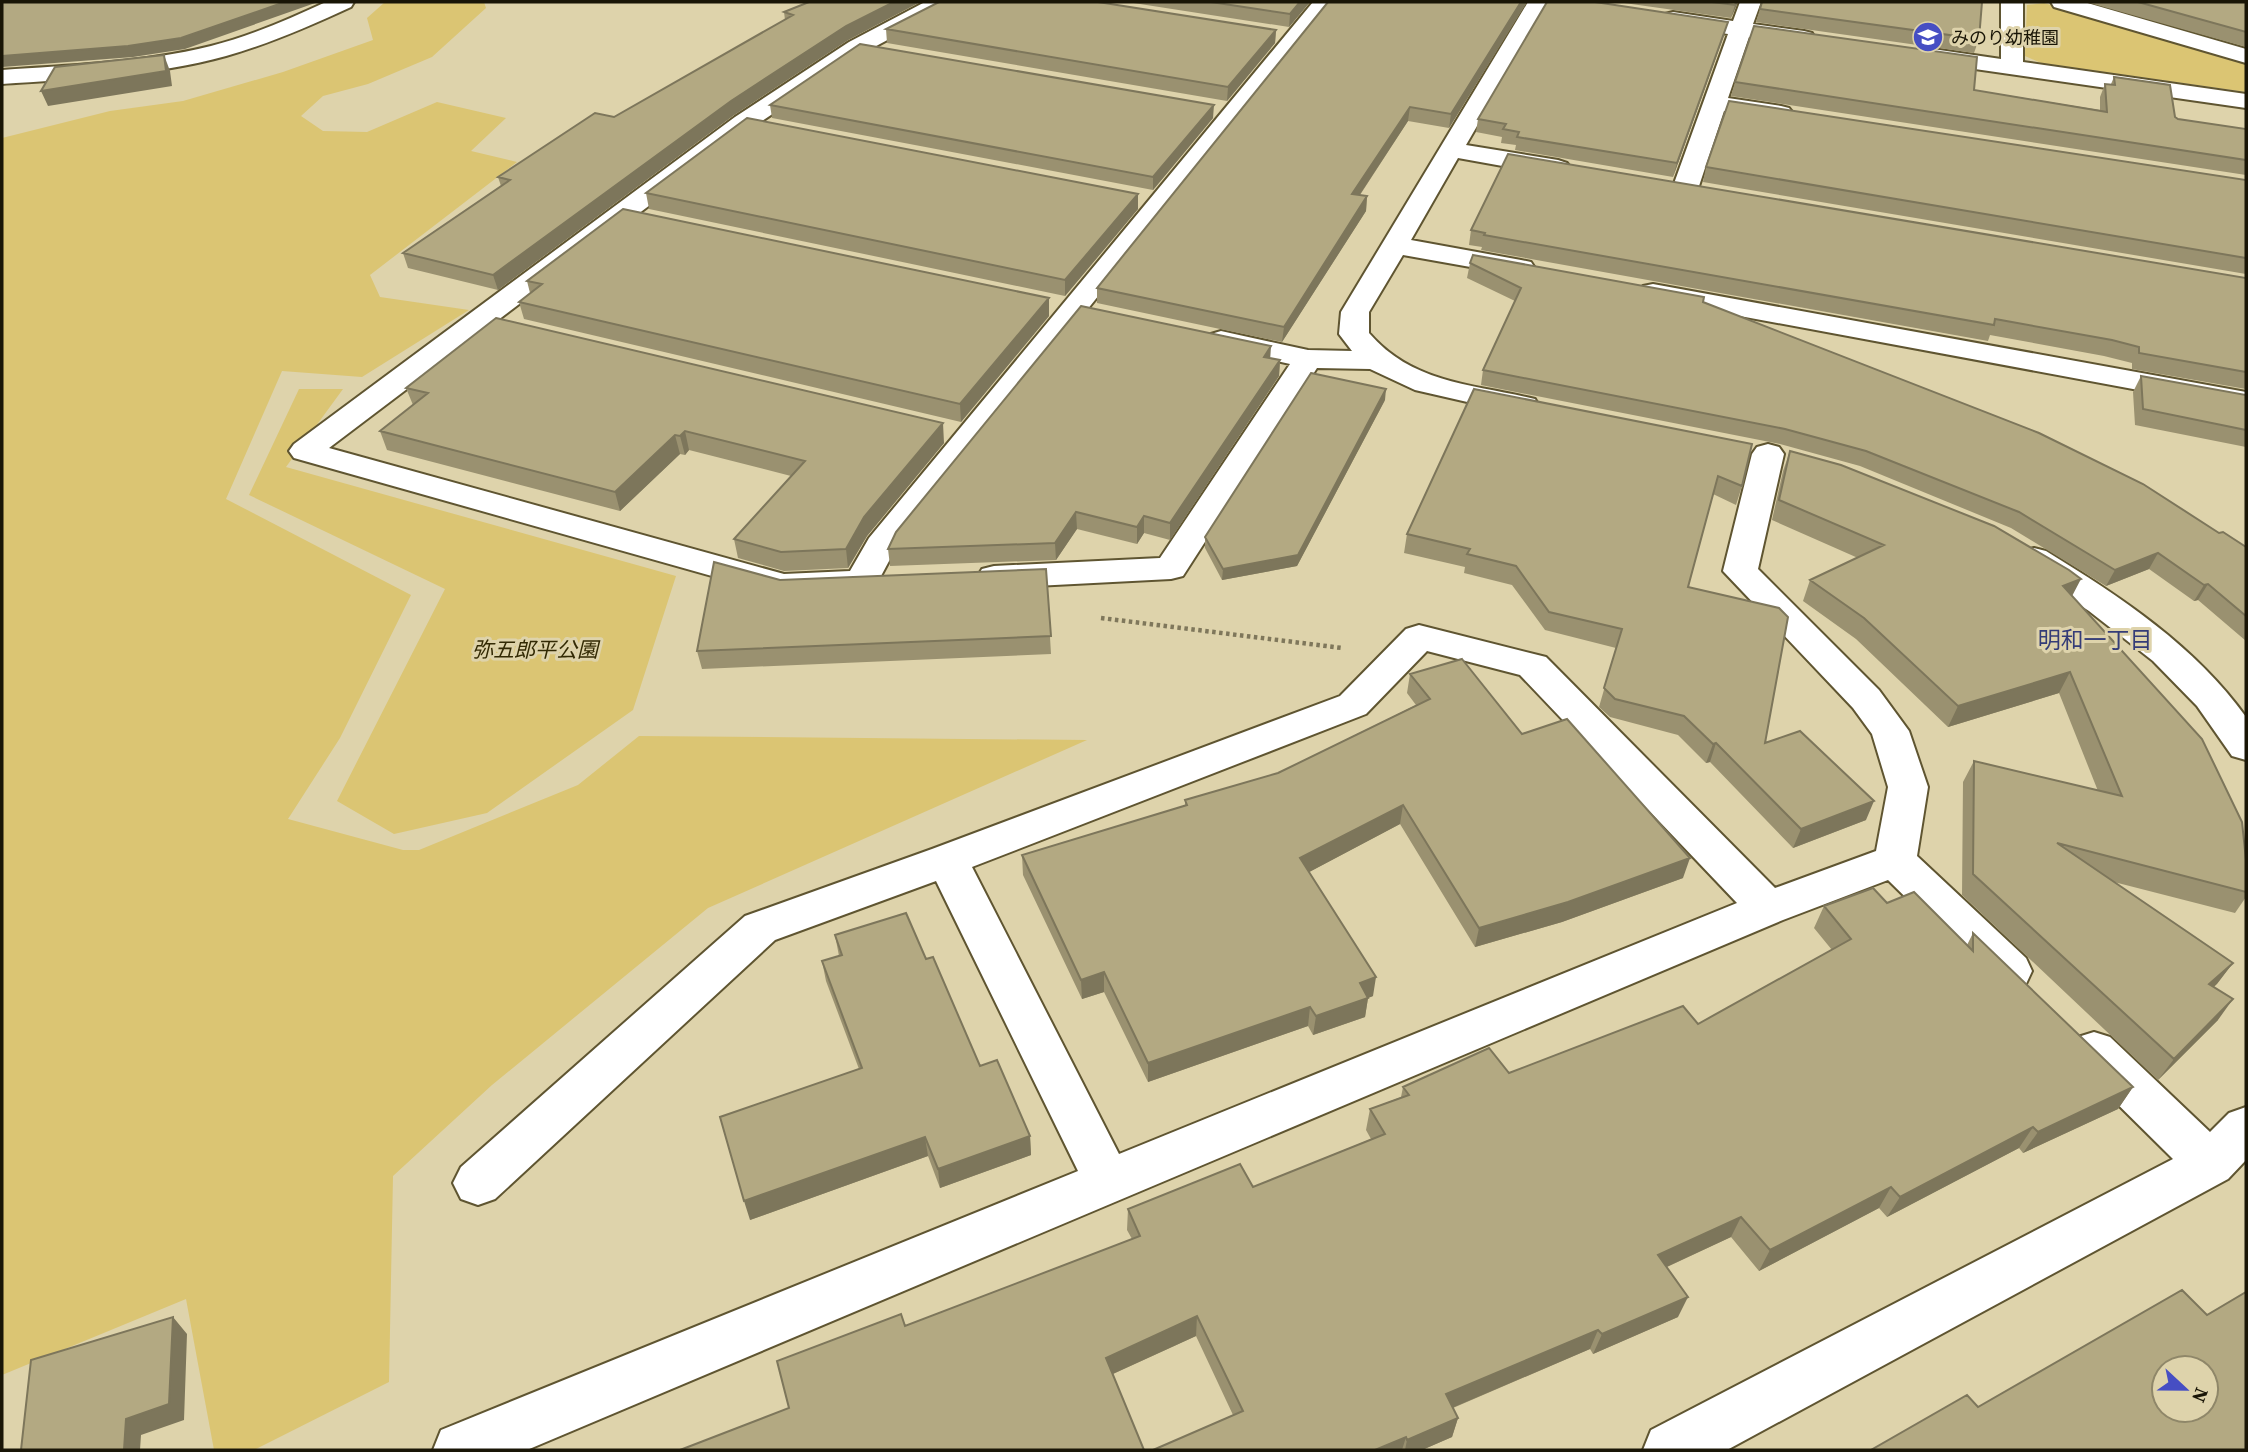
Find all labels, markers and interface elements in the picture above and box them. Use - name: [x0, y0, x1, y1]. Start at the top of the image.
- school or university icon: みのり幼稚園: [1911, 20, 1945, 54]
- place label: みのり幼稚園: [1951, 25, 2059, 50]
- district label: 明和一丁目: [2038, 624, 2153, 656]
- park label: 弥五郎平公園: [472, 635, 601, 664]
- north arrow: [2150, 1354, 2220, 1424]
- text: N: [2186, 1384, 2215, 1407]

